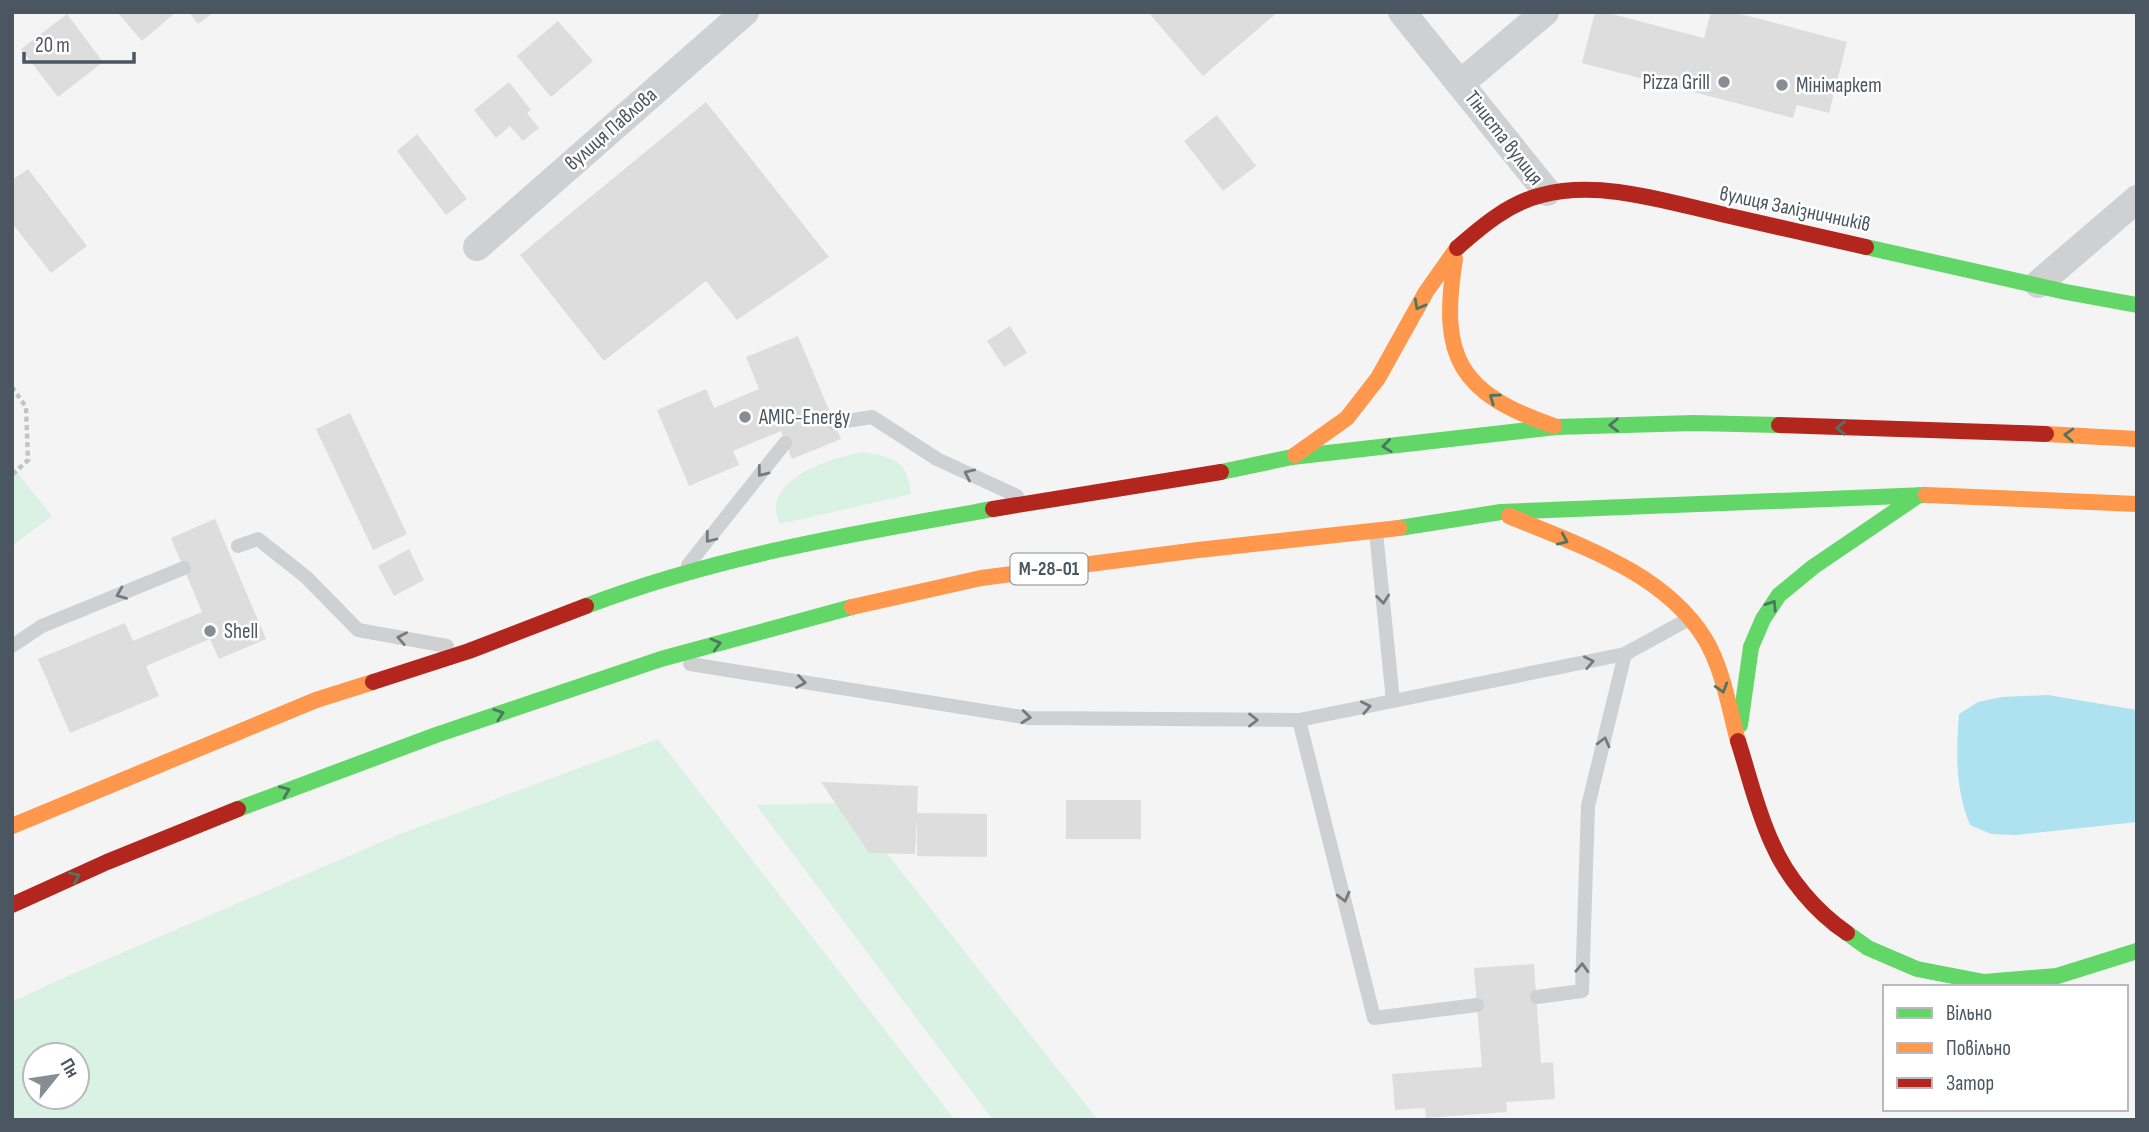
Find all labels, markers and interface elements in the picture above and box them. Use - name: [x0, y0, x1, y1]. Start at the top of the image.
- scale bar: [24, 21, 135, 65]
- text: 20 m: [35, 33, 70, 58]
- place label: Pizza Grill: [1642, 70, 1710, 95]
- place label: Мінімаркет: [1796, 73, 1882, 98]
- marker: Pizza Grill: [1716, 74, 1732, 90]
- marker: Мінімаркет: [1774, 77, 1790, 93]
- street label: вулиця Павлова: [560, 82, 662, 176]
- street label: Тіниста вулиця: [1459, 86, 1549, 190]
- street label: вулиця Залізничників: [1717, 181, 1873, 237]
- one-way arrow: [1414, 297, 1427, 310]
- one-way arrow: [1489, 394, 1502, 406]
- place label: AMIC-Energy: [758, 405, 850, 430]
- marker: AMIC-Energy: [737, 409, 753, 425]
- one-way arrow: [1608, 418, 1619, 433]
- one-way arrow: [1836, 420, 1847, 435]
- one-way arrow: [2063, 428, 2074, 443]
- one-way arrow: [1382, 438, 1393, 453]
- one-way arrow: [758, 465, 771, 477]
- one-way arrow: [964, 468, 976, 482]
- one-way arrow: [705, 531, 718, 543]
- one-way arrow: [1556, 532, 1569, 546]
- road number: М-28-01: [1010, 554, 1088, 584]
- one-way arrow: [115, 586, 128, 600]
- one-way arrow: [1375, 594, 1390, 605]
- one-way arrow: [1764, 600, 1777, 613]
- place label: Shell: [224, 619, 258, 644]
- marker: Shell: [202, 623, 218, 639]
- one-way arrow: [396, 631, 408, 646]
- one-way arrow: [709, 638, 721, 652]
- one-way arrow: [1583, 655, 1595, 670]
- one-way arrow: [795, 674, 807, 689]
- one-way arrow: [1714, 681, 1729, 693]
- one-way arrow: [1360, 700, 1372, 715]
- one-way arrow: [493, 707, 505, 722]
- one-way arrow: [1021, 709, 1032, 724]
- one-way arrow: [1249, 712, 1259, 728]
- one-way arrow: [1596, 736, 1610, 748]
- one-way arrow: [279, 785, 291, 799]
- one-way arrow: [67, 871, 80, 885]
- one-way arrow: [1335, 891, 1350, 903]
- one-way arrow: [1575, 962, 1590, 973]
- legend: [1883, 985, 2128, 1111]
- text: Вільно: [1946, 1001, 1992, 1026]
- text: Повільно: [1946, 1036, 2011, 1061]
- north arrow: [21, 1041, 91, 1111]
- text: Пн: [55, 1055, 84, 1082]
- text: Затор: [1946, 1071, 1994, 1096]

